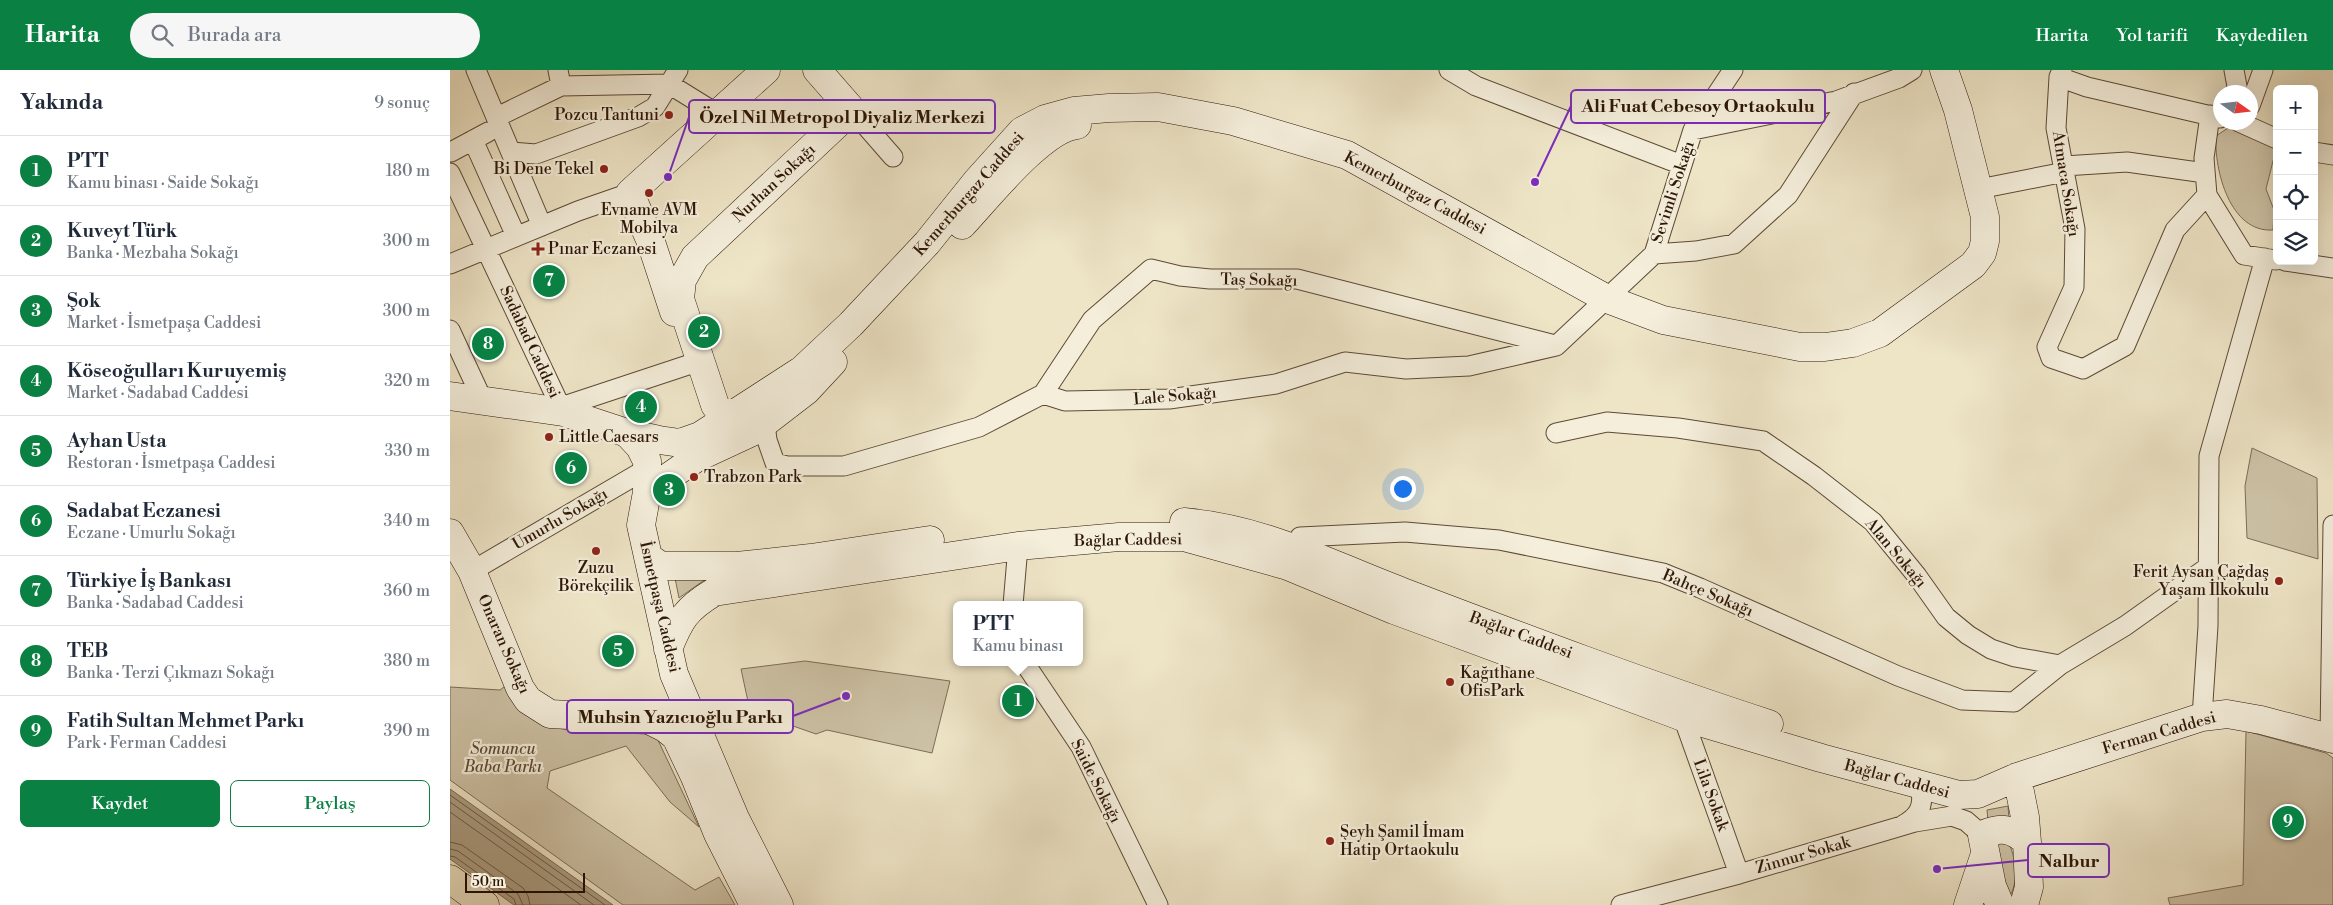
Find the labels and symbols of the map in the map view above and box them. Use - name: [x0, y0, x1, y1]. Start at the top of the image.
- north arrow: [2213, 85, 2258, 130]
- callout: Ali Fuat Cebesoy Ortaokulu: [1571, 90, 1825, 123]
- text: Ali Fuat Cebesoy Ortaokulu: [1580, 95, 1815, 118]
- callout: Özel Nil Metropol Diyaliz Merkezi: [689, 100, 995, 133]
- place label: Pozcu Tantuni: [554, 105, 659, 125]
- text: Özel Nil Metropol Diyaliz Merkezi: [699, 106, 985, 129]
- marker: Pozcu Tantuni: [663, 109, 675, 121]
- street label: Kemerburgaz Caddesi: [909, 128, 1029, 260]
- street label: Atmaca Sokağı: [2048, 129, 2084, 238]
- street label: Sevimli Sokağı: [1647, 138, 1699, 246]
- street label: Nurhan Sokağı: [728, 139, 820, 227]
- street label: Kemerburgaz Caddesi: [1340, 147, 1490, 239]
- place label: Bi Dene Tekel: [493, 159, 594, 179]
- marker: Bi Dene Tekel: [598, 163, 610, 175]
- marker: Evname AVM Mobilya: [643, 187, 655, 199]
- place label: Evname AVM Mobilya: [601, 200, 697, 238]
- place label: Pınar Eczanesi: [548, 239, 657, 259]
- marker: Pınar Eczanesi: [532, 243, 544, 255]
- pin: 7: [533, 262, 565, 300]
- street label: Taş Sokağı: [1220, 269, 1298, 291]
- street label: Sadabad Caddesi: [495, 283, 565, 401]
- pin: 2: [688, 313, 720, 351]
- pin: 8: [472, 325, 504, 363]
- street label: Lale Sokağı: [1133, 382, 1217, 410]
- pin: 4: [625, 388, 657, 426]
- place label: Little Caesars: [559, 427, 659, 447]
- marker: Little Caesars: [543, 431, 555, 443]
- pin: 6: [555, 449, 587, 487]
- place label: Trabzon Park: [704, 467, 803, 487]
- pin: 3: [653, 471, 685, 509]
- marker: Trabzon Park: [688, 471, 700, 483]
- your location: [1390, 476, 1416, 502]
- street label: Umurlu Sokağı: [509, 484, 611, 554]
- street label: Alan Sokağı: [1860, 513, 1931, 592]
- street label: Bağlar Caddesi: [1073, 529, 1182, 551]
- street label: İsmetpaşa Caddesi: [635, 539, 687, 675]
- marker: Zuzu Börekçilik: [590, 545, 602, 557]
- place label: Zuzu Börekçilik: [558, 558, 635, 596]
- place label: Ferit Aysan Çağdaş Yaşam İlkokulu: [2133, 562, 2269, 600]
- street label: Bahçe Sokağı: [1659, 564, 1757, 621]
- marker: Ferit Aysan Çağdaş Yaşam İlkokulu: [2273, 575, 2285, 587]
- street label: Onaran Sokağı: [473, 591, 535, 697]
- street label: Bağlar Caddesi: [1466, 607, 1575, 663]
- pin: 5: [602, 632, 634, 670]
- place label: Kağıthane OfisPark: [1460, 663, 1535, 701]
- marker: Kağıthane OfisPark: [1444, 676, 1456, 688]
- pin: 1: [1002, 682, 1034, 720]
- callout: Muhsin Yazıcıoğlu Parkı: [567, 700, 793, 733]
- text: Muhsin Yazıcıoğlu Parkı: [577, 706, 783, 729]
- street label: Ferman Caddesi: [2100, 707, 2218, 759]
- street label: Saide Sokağı: [1066, 736, 1126, 826]
- park label: Somuncu Baba Parkı: [463, 739, 542, 777]
- street label: Bağlar Caddesi: [1841, 755, 1952, 803]
- street label: Lila Sokak: [1689, 756, 1734, 835]
- pin: 9: [2272, 803, 2304, 841]
- place label: Şeyh Şamil İmam Hatip Ortaokulu: [1340, 820, 1465, 860]
- street label: Zinnur Sokak: [1753, 831, 1854, 878]
- marker: Şeyh Şamil İmam Hatip Ortaokulu: [1324, 835, 1336, 847]
- callout: Nalbur: [2028, 844, 2109, 877]
- text: Nalbur: [2038, 850, 2100, 873]
- scale bar: [465, 870, 585, 893]

